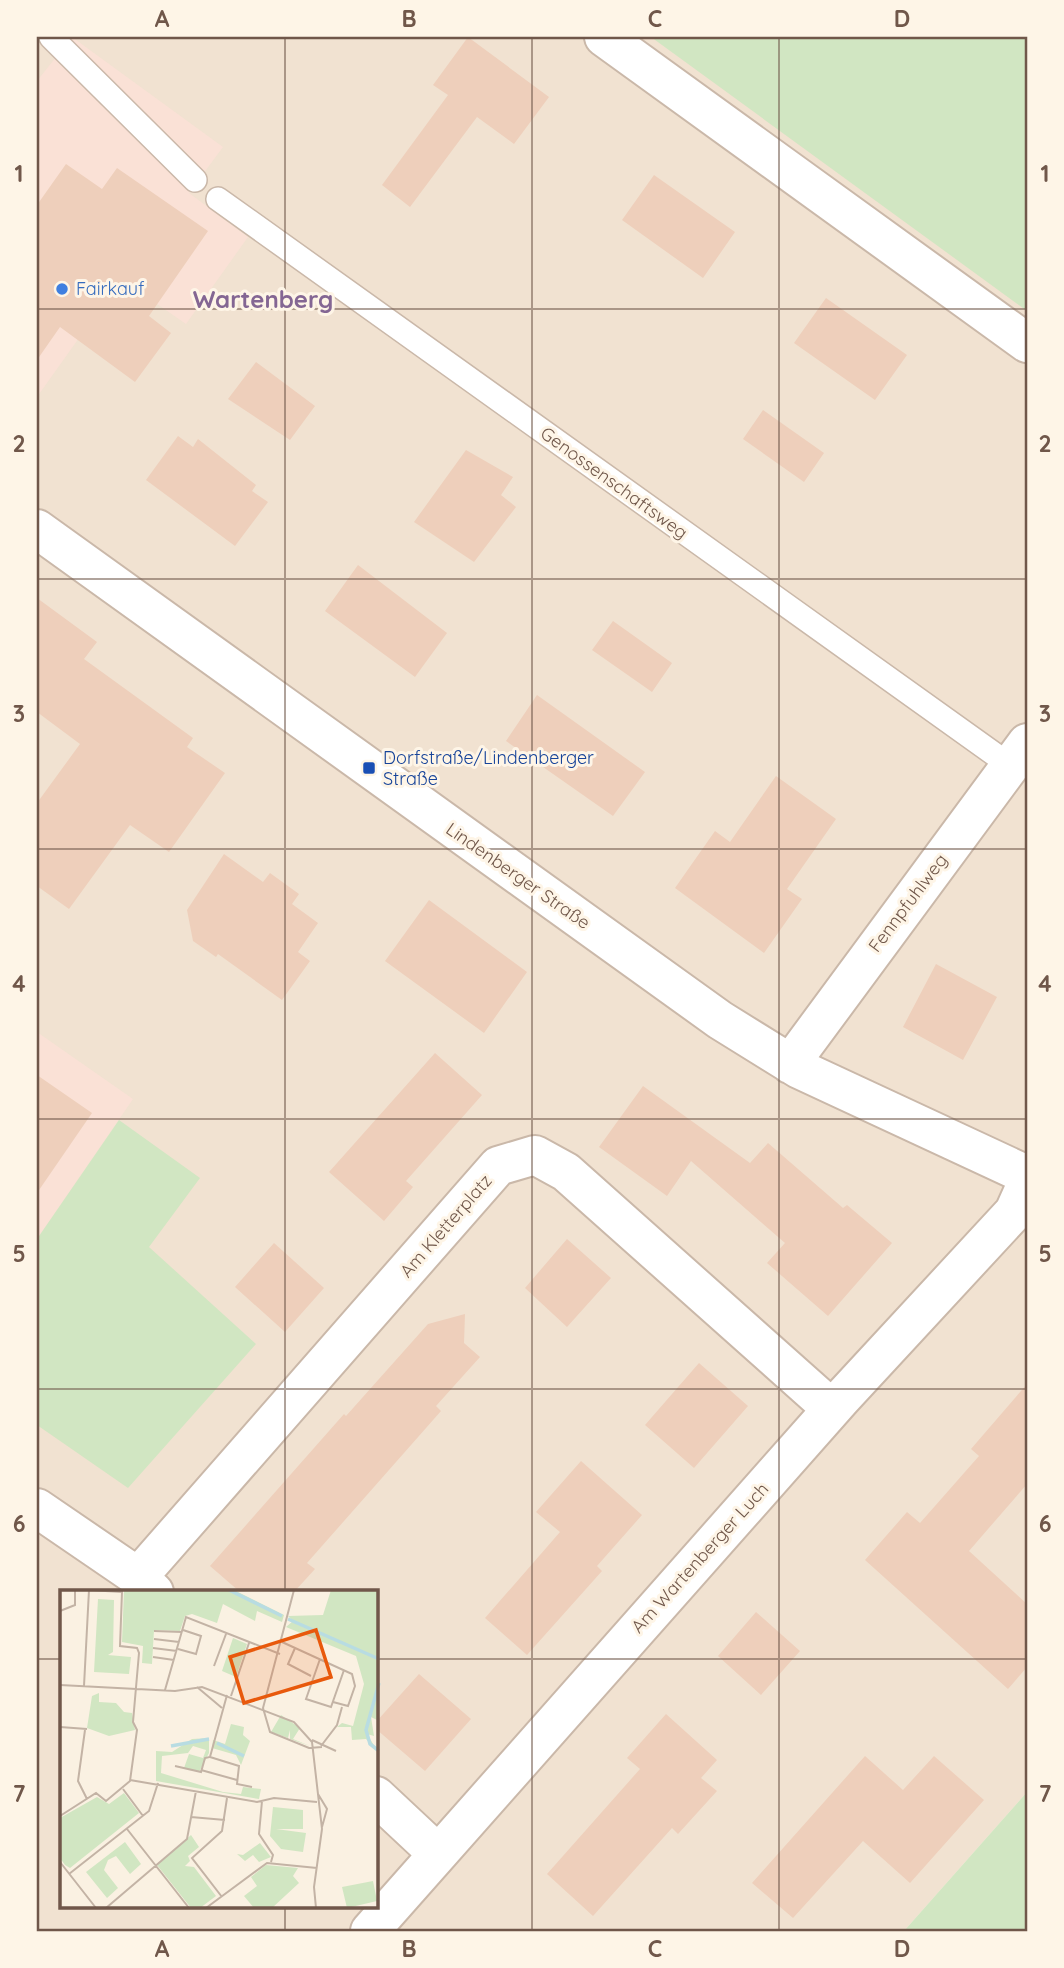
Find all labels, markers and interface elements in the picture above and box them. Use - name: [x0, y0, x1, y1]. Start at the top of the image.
- text: A: [155, 4, 170, 33]
- text: B: [401, 4, 417, 33]
- text: C: [648, 4, 662, 33]
- text: D: [894, 4, 910, 33]
- text: 1: [15, 159, 23, 188]
- text: 1: [1041, 159, 1049, 188]
- place label: Fairkauf: [76, 277, 145, 300]
- marker: Fairkauf: [54, 281, 70, 297]
- district label: Wartenberg: [193, 284, 333, 314]
- street label: Genossenschaftsweg: [536, 421, 692, 544]
- text: 2: [12, 429, 26, 458]
- text: 2: [1038, 429, 1052, 458]
- text: 3: [13, 699, 25, 728]
- text: 3: [1039, 699, 1051, 728]
- place label: Dorfstraße/Lindenberger Straße: [383, 746, 594, 790]
- marker: Dorfstraße/Lindenberger Straße: [361, 760, 377, 776]
- street label: Lindenberger Straße: [442, 817, 595, 934]
- street label: Fennpfuhlweg: [863, 849, 952, 957]
- text: 4: [12, 969, 26, 998]
- text: 4: [1038, 969, 1052, 998]
- street label: Am Kletterplatz: [395, 1169, 497, 1282]
- text: 5: [12, 1239, 26, 1268]
- text: 5: [1038, 1239, 1052, 1268]
- street label: Am Wartenberger Luch: [626, 1478, 773, 1638]
- text: 6: [13, 1509, 25, 1538]
- text: 6: [1039, 1509, 1051, 1538]
- inset map: [60, 1590, 378, 1909]
- text: 7: [13, 1779, 26, 1808]
- text: 7: [1039, 1779, 1052, 1808]
- text: A: [155, 1934, 170, 1963]
- text: B: [401, 1934, 417, 1963]
- text: C: [648, 1934, 662, 1963]
- text: D: [894, 1934, 910, 1963]

